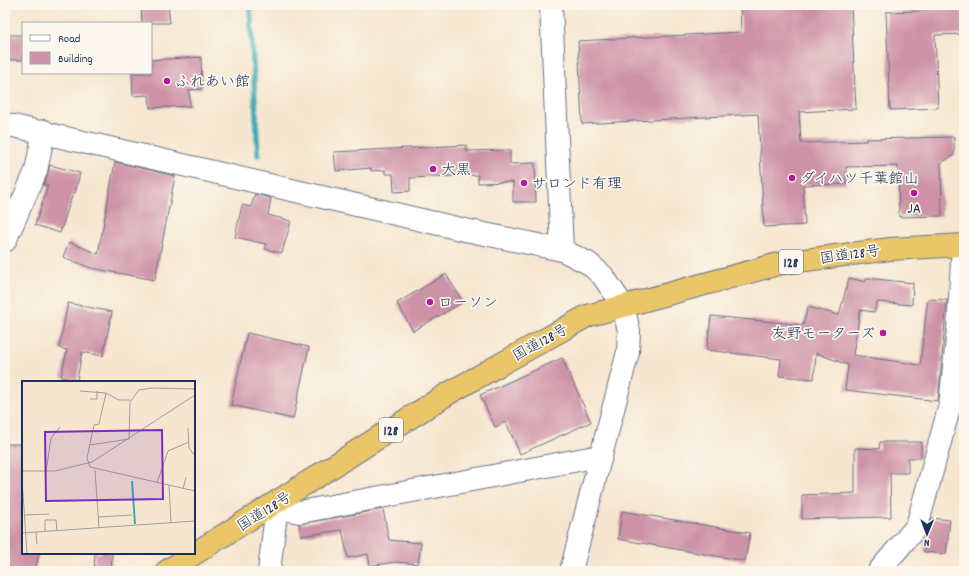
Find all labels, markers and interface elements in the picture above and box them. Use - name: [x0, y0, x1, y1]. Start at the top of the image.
- legend: [22, 22, 152, 74]
- text: Road: [58, 31, 80, 48]
- text: Building: [58, 51, 93, 68]
- place label: ふれあい館: [175, 72, 250, 94]
- marker: ふれあい館: [162, 76, 172, 86]
- place label: 大黒: [441, 160, 471, 182]
- marker: 大黒: [428, 164, 438, 174]
- place label: ダイハツ千葉館山: [800, 169, 919, 191]
- marker: ダイハツ千葉館山: [787, 173, 797, 183]
- place label: サロンド有理: [532, 174, 622, 196]
- marker: サロンド有理: [519, 178, 529, 188]
- marker: JA: [909, 188, 919, 198]
- place label: JA: [907, 199, 921, 221]
- street label: 国道128号: [819, 241, 882, 271]
- road number: 128: [779, 250, 803, 274]
- place label: ローソン: [438, 293, 498, 315]
- marker: ローソン: [425, 297, 435, 307]
- street label: 国道128号: [509, 319, 573, 368]
- place label: 友野モーターズ: [771, 324, 875, 346]
- marker: 友野モーターズ: [878, 328, 888, 338]
- inset map: [22, 381, 195, 554]
- road number: 128: [379, 418, 403, 442]
- street label: 国道128号: [233, 487, 297, 538]
- north arrow: [907, 514, 947, 554]
- text: N: [923, 534, 930, 550]

